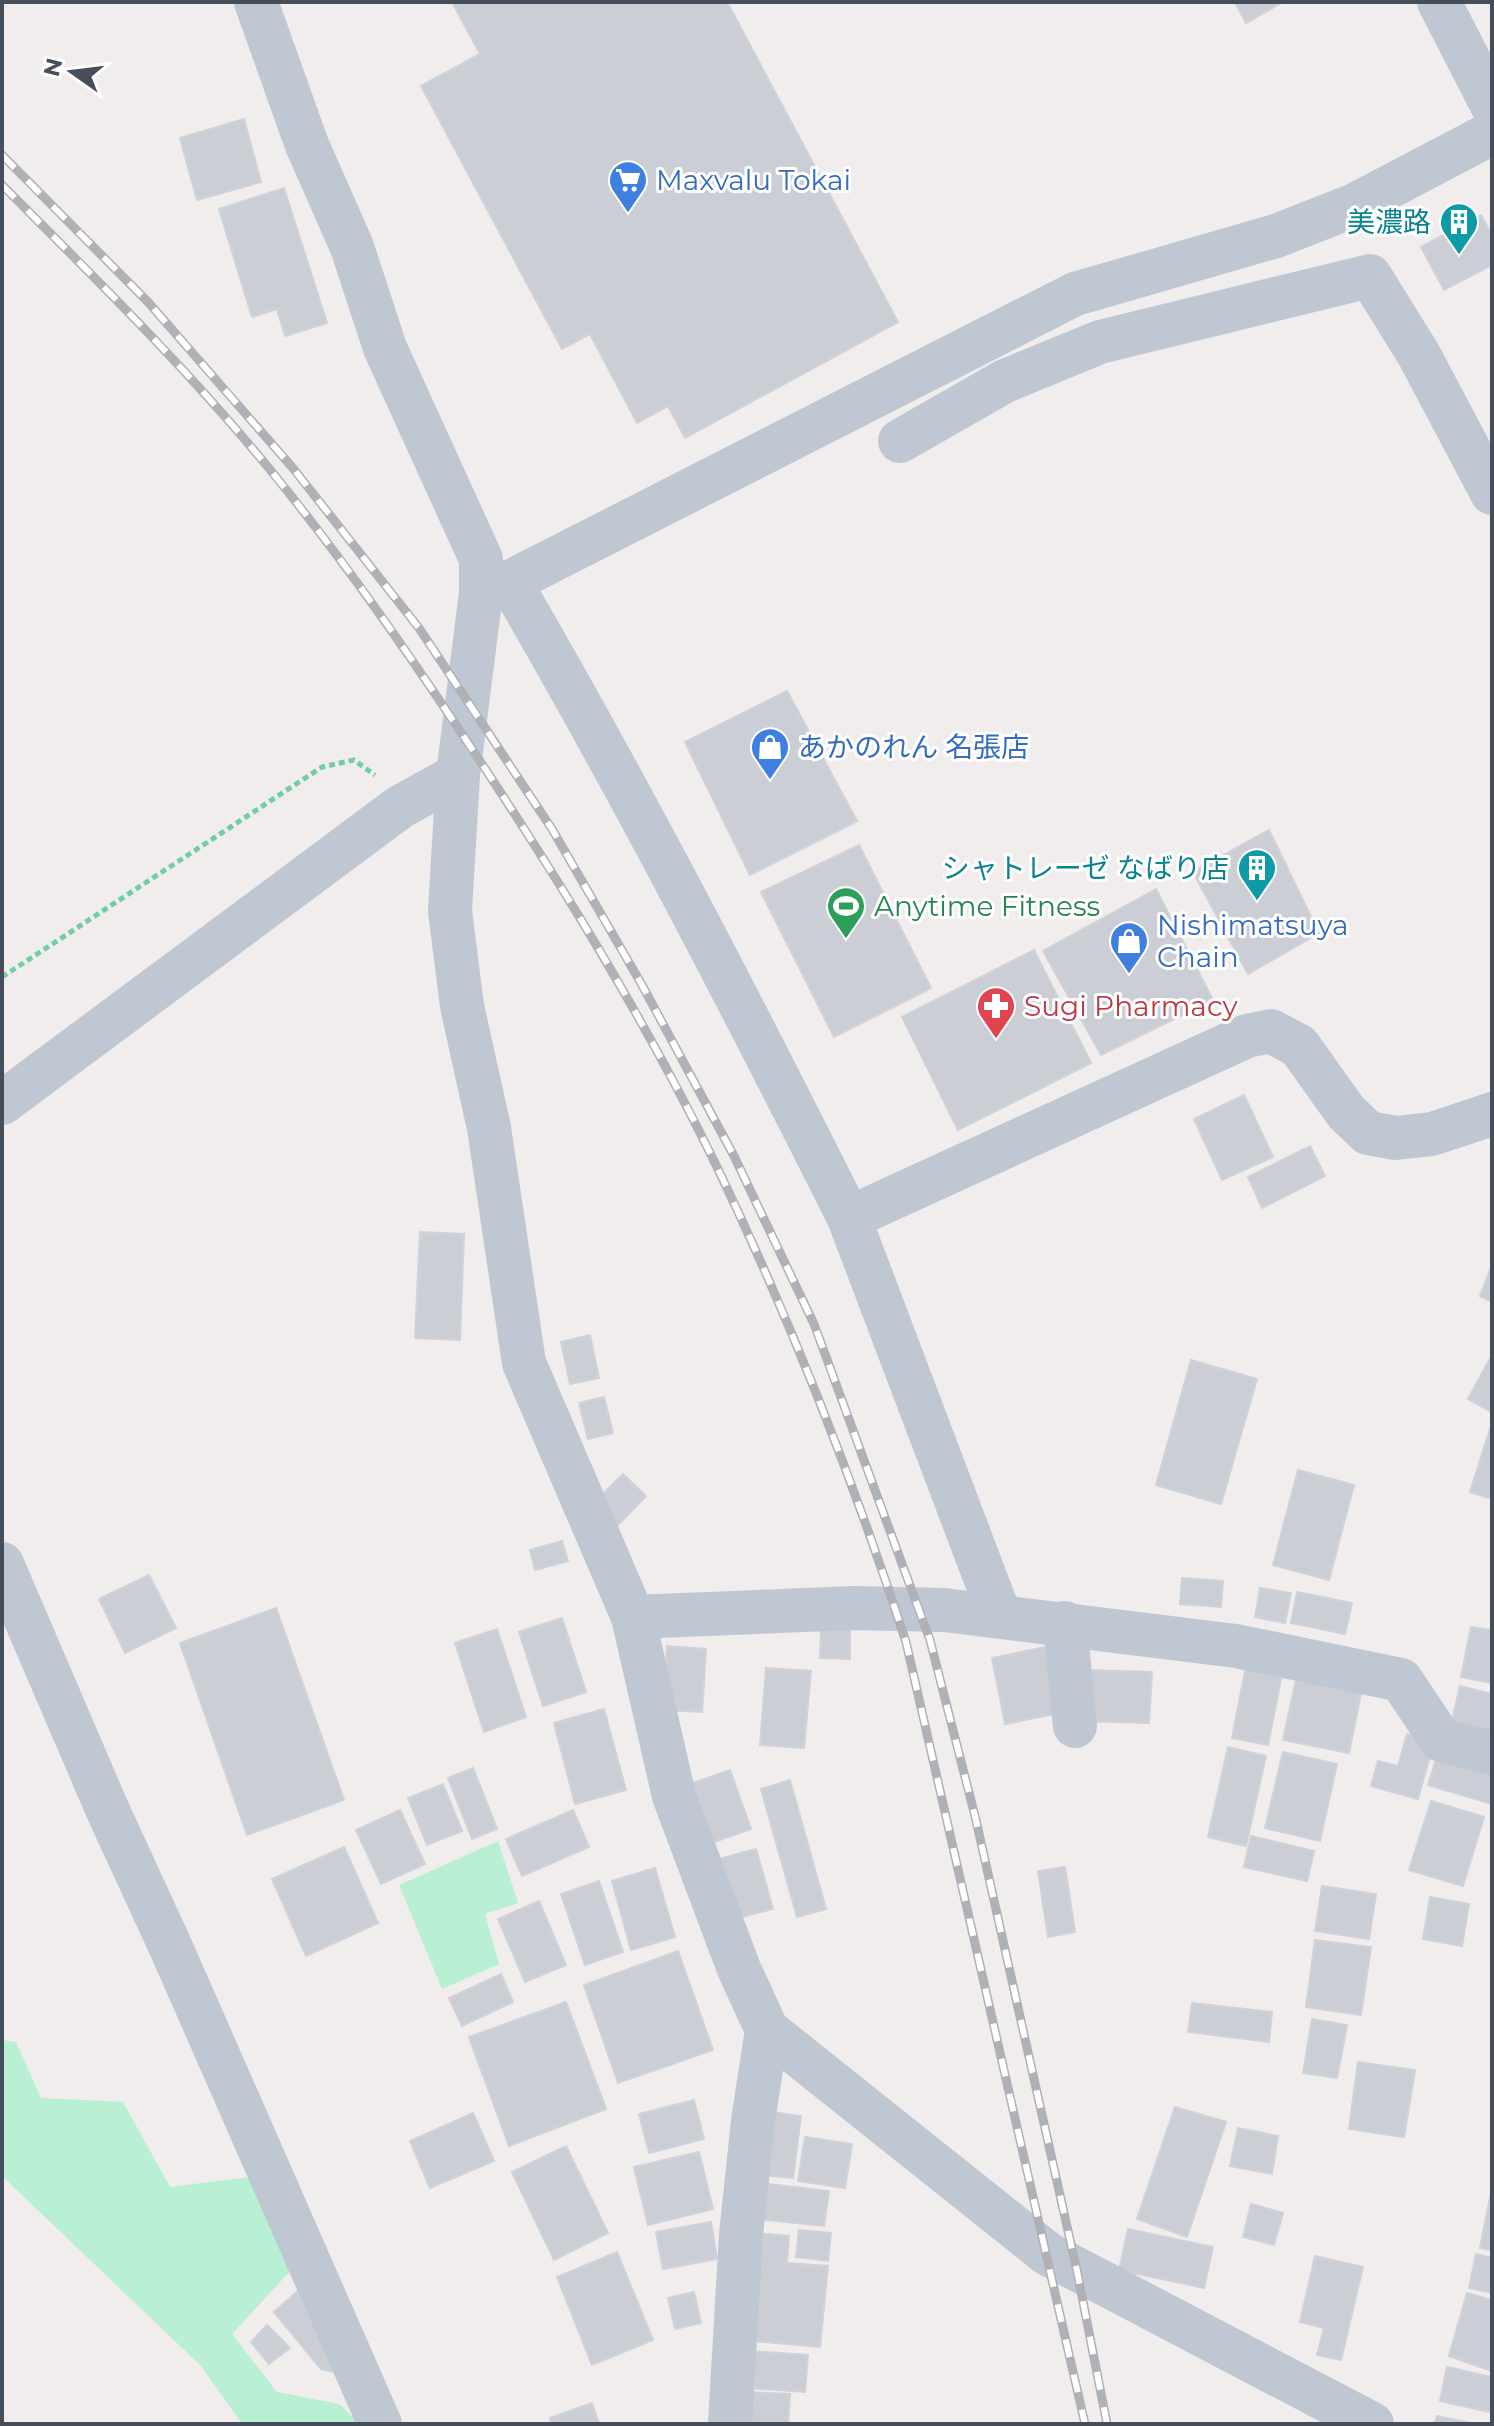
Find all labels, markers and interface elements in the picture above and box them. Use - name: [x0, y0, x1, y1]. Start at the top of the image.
- north arrow: [32, 32, 112, 112]
- text: N: [38, 55, 68, 79]
- supermarket icon: Maxvalu Tokai: [607, 159, 649, 214]
- place label: Maxvalu Tokai: [656, 163, 851, 197]
- building icon: 美濃路: [1438, 201, 1480, 256]
- place label: 美濃路: [1347, 205, 1431, 239]
- shop icon: あかのれん 名張店: [749, 726, 791, 781]
- place label: あかのれん 名張店: [798, 730, 1029, 764]
- building icon: シャトレーゼ なばり店: [1236, 847, 1278, 902]
- place label: シャトレーゼ なばり店: [942, 851, 1229, 885]
- sports icon: Anytime Fitness: [825, 885, 867, 940]
- place label: Anytime Fitness: [874, 889, 1100, 923]
- place label: Nishimatsuya Chain: [1157, 908, 1349, 974]
- shop icon: Nishimatsuya Chain: [1108, 920, 1150, 975]
- pharmacy icon: Sugi Pharmacy: [975, 985, 1017, 1040]
- place label: Sugi Pharmacy: [1024, 989, 1239, 1023]

